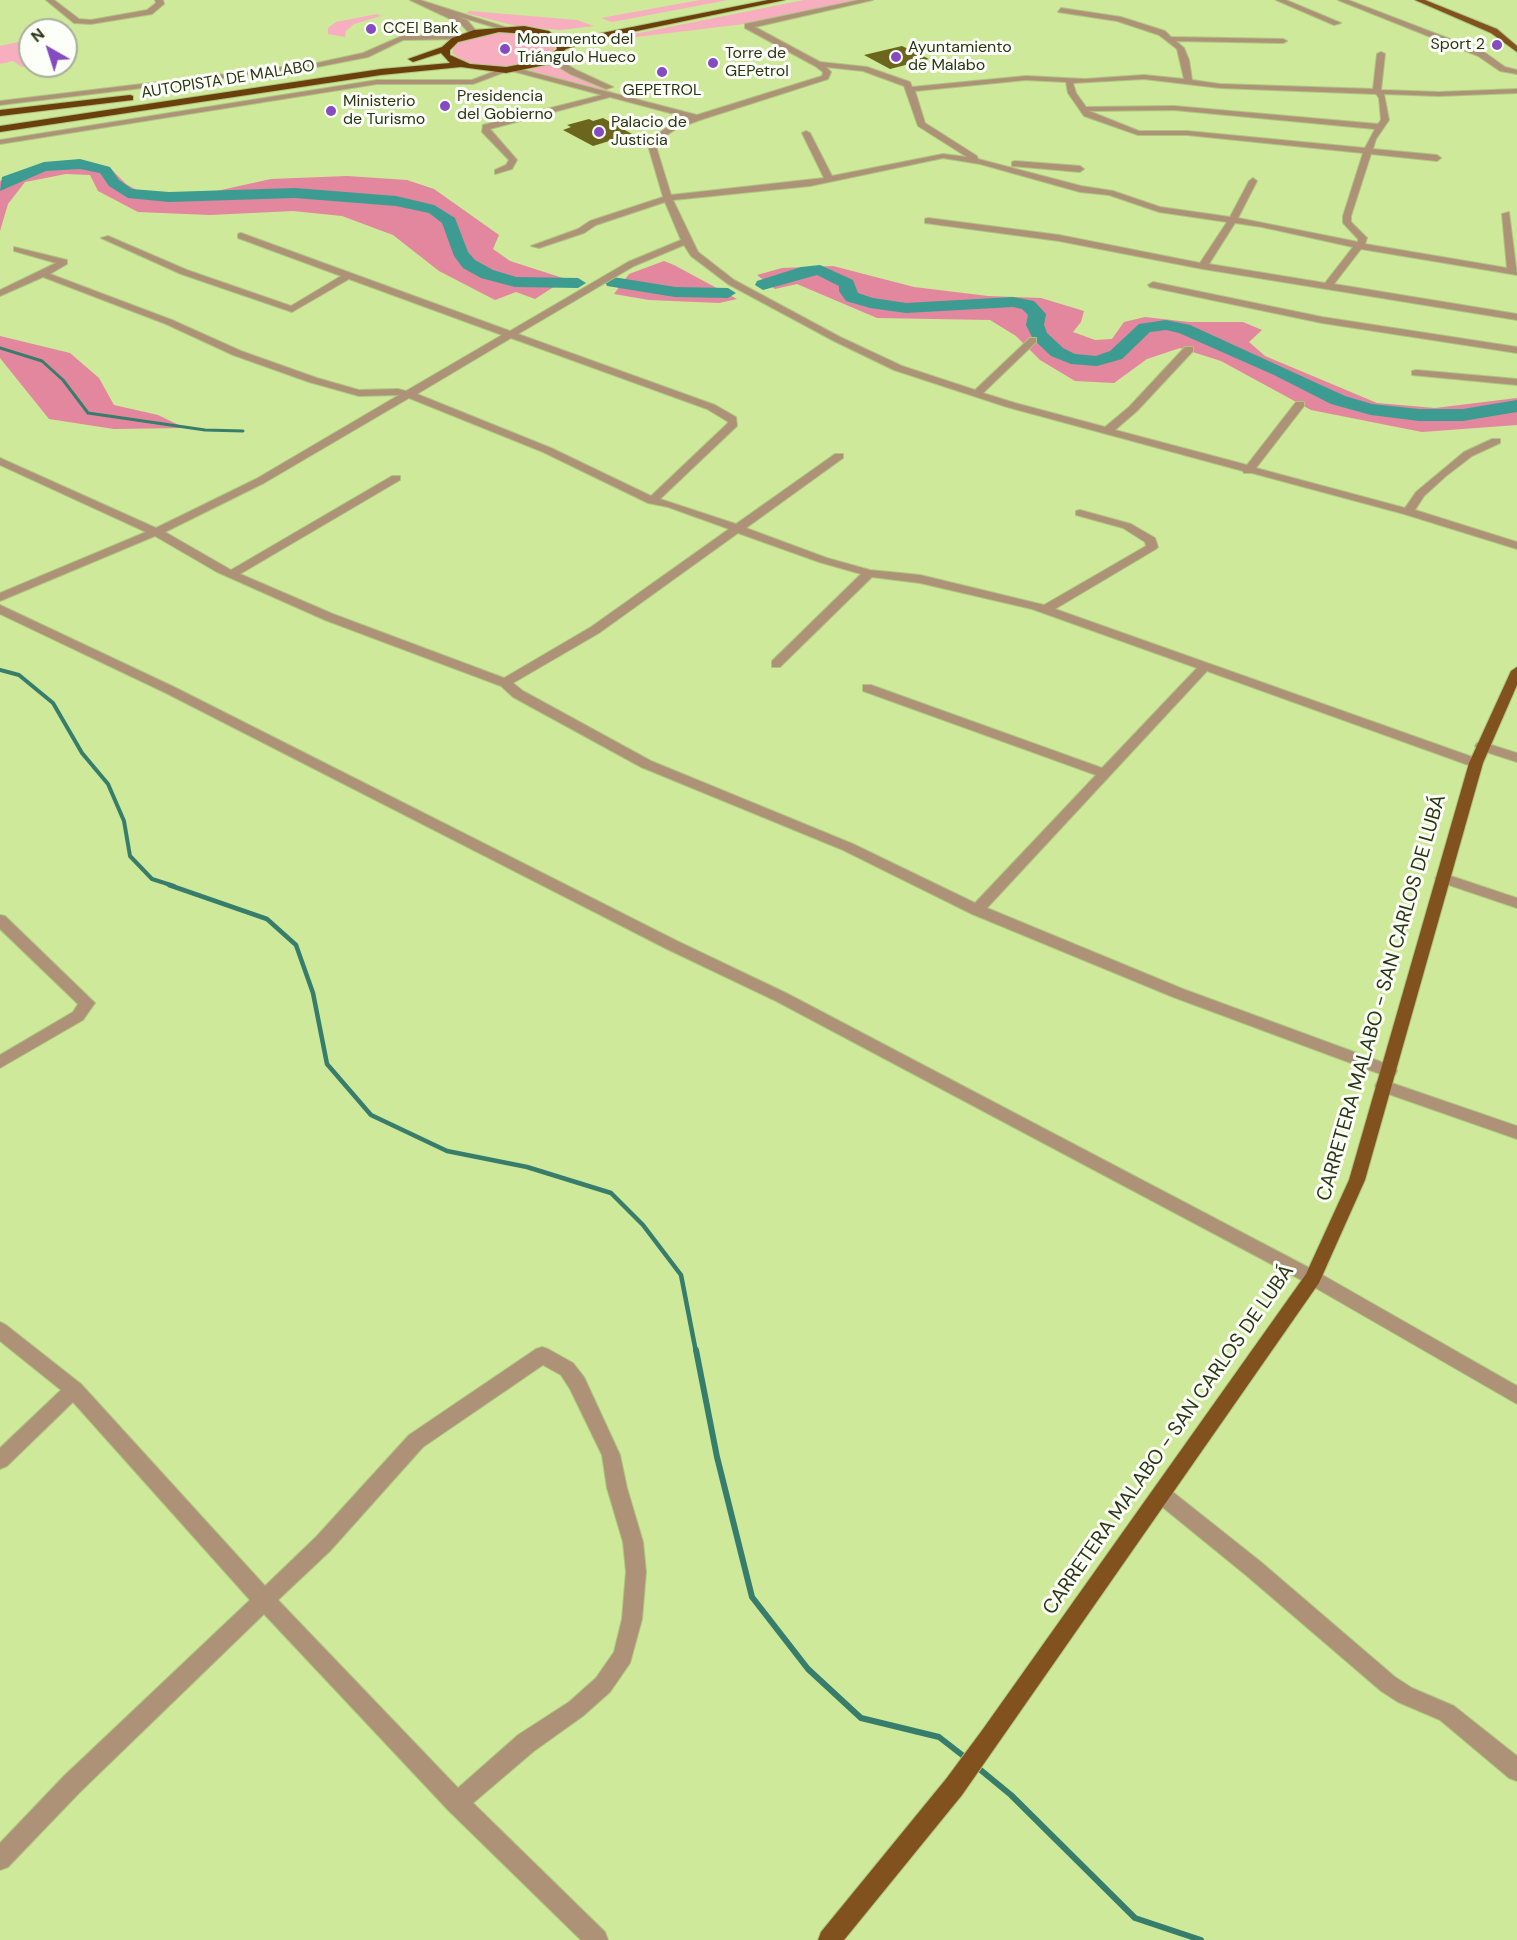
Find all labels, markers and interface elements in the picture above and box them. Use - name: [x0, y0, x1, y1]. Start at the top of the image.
- north arrow: [18, 18, 78, 78]
- place label: CCEI Bank: [383, 19, 459, 39]
- marker: CCEI Bank: [364, 22, 378, 36]
- text: N: [26, 23, 49, 47]
- place label: Monumento del Triángulo Hueco: [517, 30, 636, 68]
- place label: Sport 2: [1431, 35, 1485, 55]
- place label: Ayuntamiento de Malabo: [908, 38, 1012, 76]
- marker: Sport 2: [1490, 38, 1504, 52]
- marker: Monumento del Triángulo Hueco: [498, 42, 512, 56]
- place label: Torre de GEPetrol: [725, 44, 789, 82]
- marker: Ayuntamiento de Malabo: [889, 50, 903, 64]
- marker: Torre de GEPetrol: [706, 56, 720, 70]
- street label: AUTOPISTA DE MALABO: [140, 57, 316, 103]
- marker: GEPETROL: [655, 65, 669, 79]
- place label: GEPETROL: [623, 81, 701, 101]
- place label: Presidencia del Gobierno: [457, 87, 553, 125]
- place label: Ministerio de Turismo: [343, 92, 425, 130]
- marker: Presidencia del Gobierno: [438, 99, 452, 113]
- marker: Ministerio de Turismo: [324, 104, 338, 118]
- place label: Palacio de Justicia: [611, 113, 687, 151]
- marker: Palacio de Justicia: [592, 125, 606, 139]
- street label: CARRETERA MALABO - SAN CARLOS DE LUBÁ: [1312, 792, 1452, 1204]
- street label: CARRETERA MALABO - SAN CARLOS DE LUBÁ: [1038, 1260, 1300, 1620]

